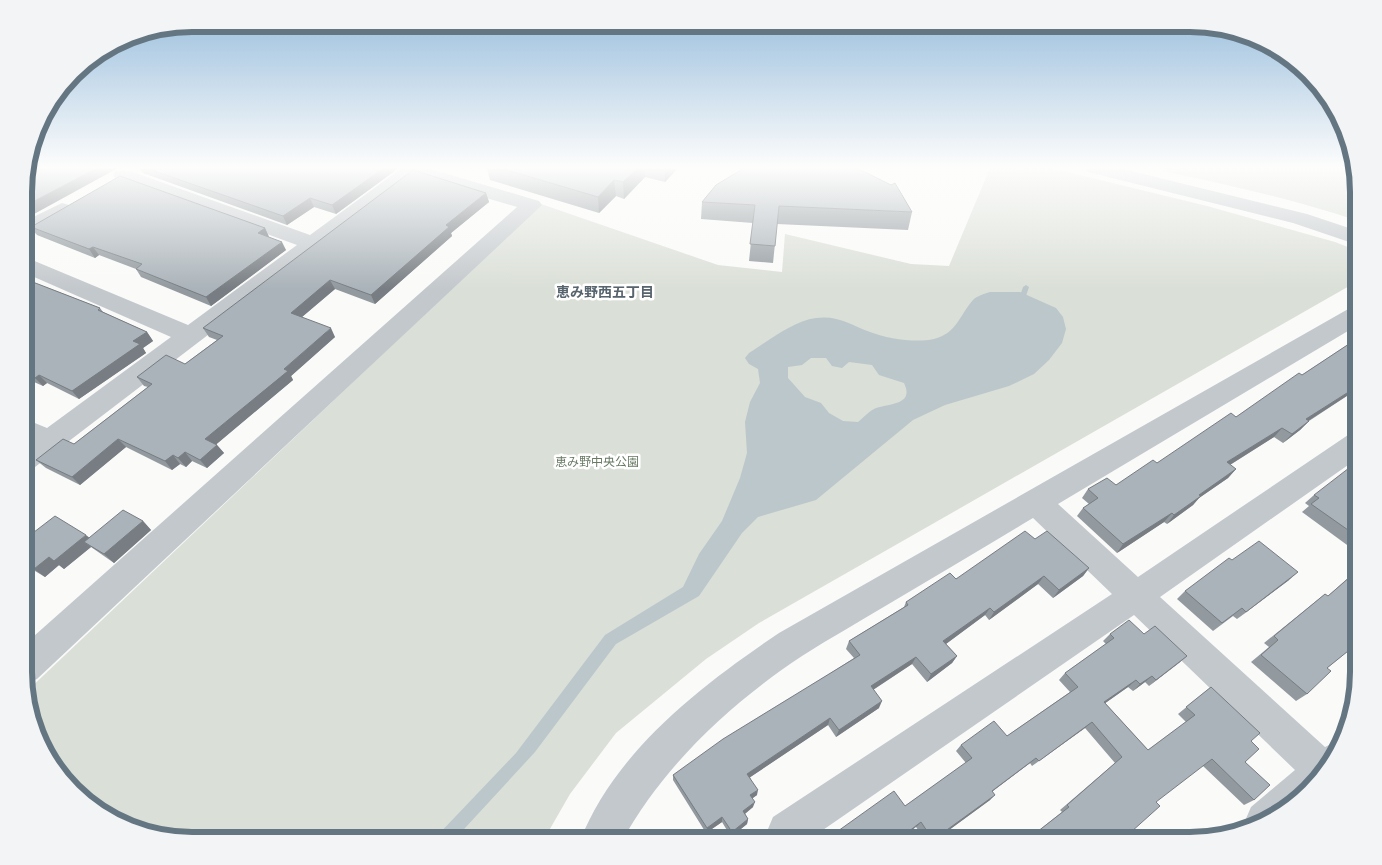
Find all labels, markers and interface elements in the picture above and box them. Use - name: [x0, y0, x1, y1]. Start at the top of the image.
- district label: 恵み野西五丁目: [556, 283, 654, 301]
- park label: 恵み野中央公園: [555, 454, 639, 470]

